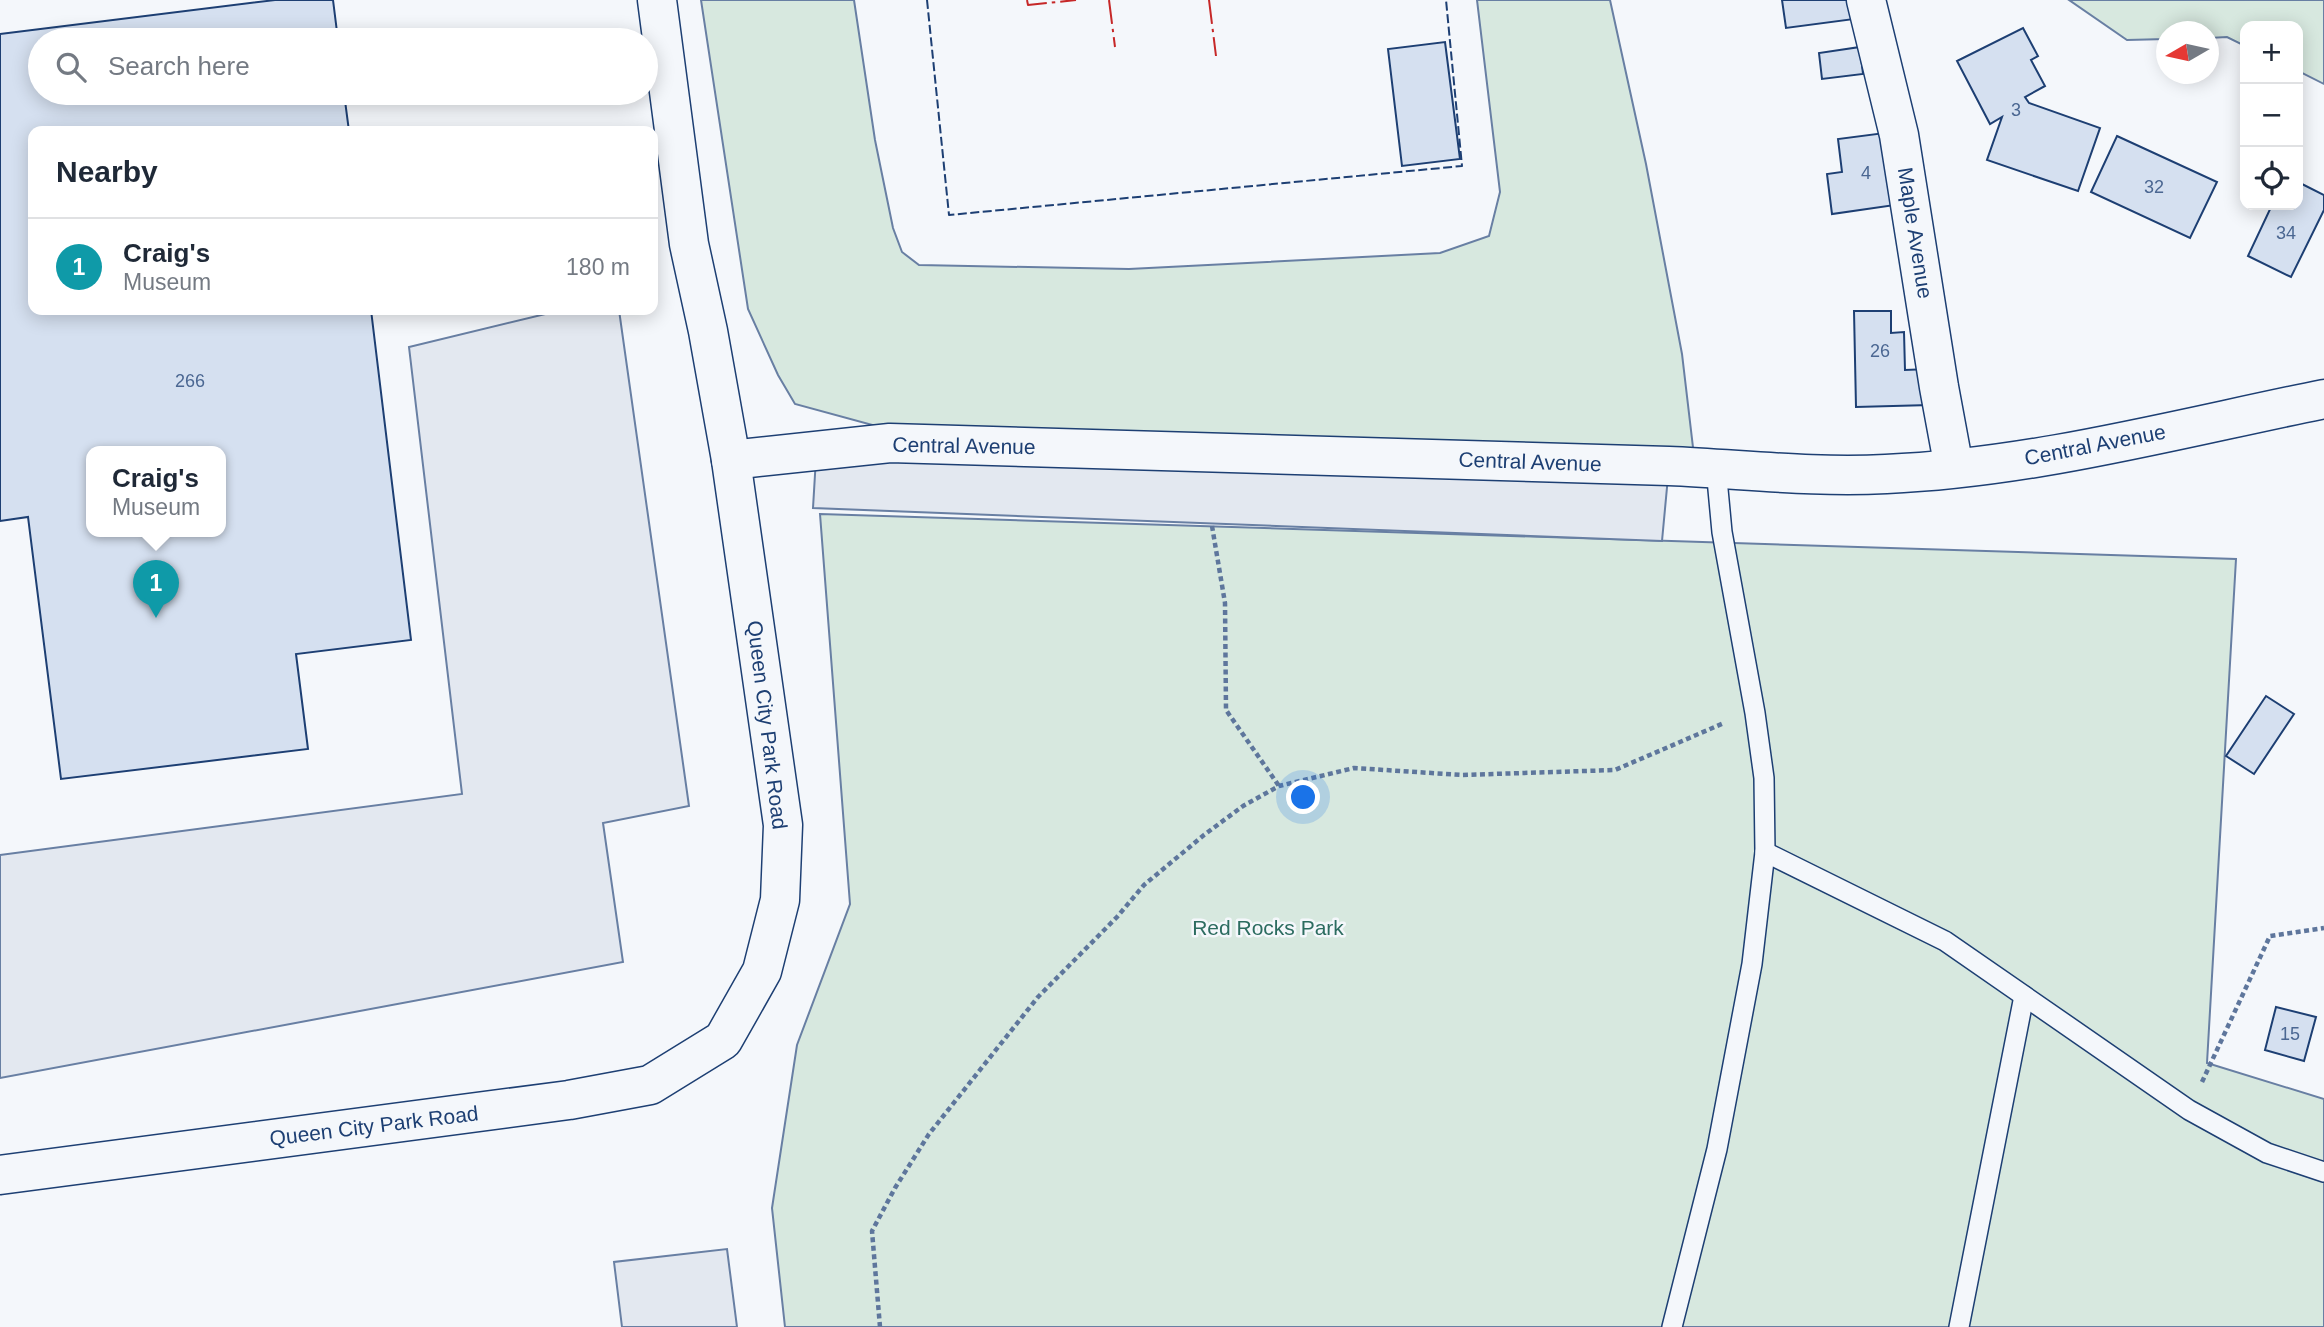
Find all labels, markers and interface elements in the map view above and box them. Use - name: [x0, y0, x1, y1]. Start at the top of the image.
- north arrow: [2156, 21, 2219, 84]
- map controls: [2240, 21, 2303, 210]
- button: +: [2240, 21, 2303, 84]
- search box: [28, 28, 658, 105]
- icon: search: [52, 48, 90, 86]
- text: Search here: [108, 51, 250, 81]
- button: −: [2240, 84, 2303, 147]
- house number: 3: [2011, 100, 2021, 120]
- button: locate: [2240, 147, 2303, 210]
- text: Nearby: [56, 155, 158, 188]
- house number: 4: [1861, 163, 1871, 183]
- street label: Maple Avenue: [1894, 166, 1937, 300]
- house number: 32: [2144, 177, 2164, 197]
- house number: 34: [2276, 223, 2296, 243]
- text: Craig's: [123, 238, 210, 268]
- text: 1: [73, 254, 85, 280]
- text: 180 m: [566, 254, 630, 280]
- text: Museum: [123, 269, 211, 295]
- house number: 26: [1870, 341, 1890, 361]
- house number: 266: [175, 371, 205, 391]
- street label: Central Avenue: [2022, 420, 2167, 469]
- street label: Central Avenue: [892, 433, 1036, 458]
- popup: [86, 446, 226, 537]
- street label: Central Avenue: [1458, 448, 1602, 475]
- text: Craig's: [112, 463, 199, 493]
- text: Museum: [112, 494, 200, 520]
- pin: 1: [133, 560, 179, 618]
- street label: Queen City Park Road: [743, 619, 792, 831]
- your location: [1286, 780, 1320, 814]
- park label: Red Rocks Park: [1192, 916, 1344, 939]
- house number: 15: [2280, 1024, 2300, 1044]
- street label: Queen City Park Road: [268, 1101, 480, 1150]

